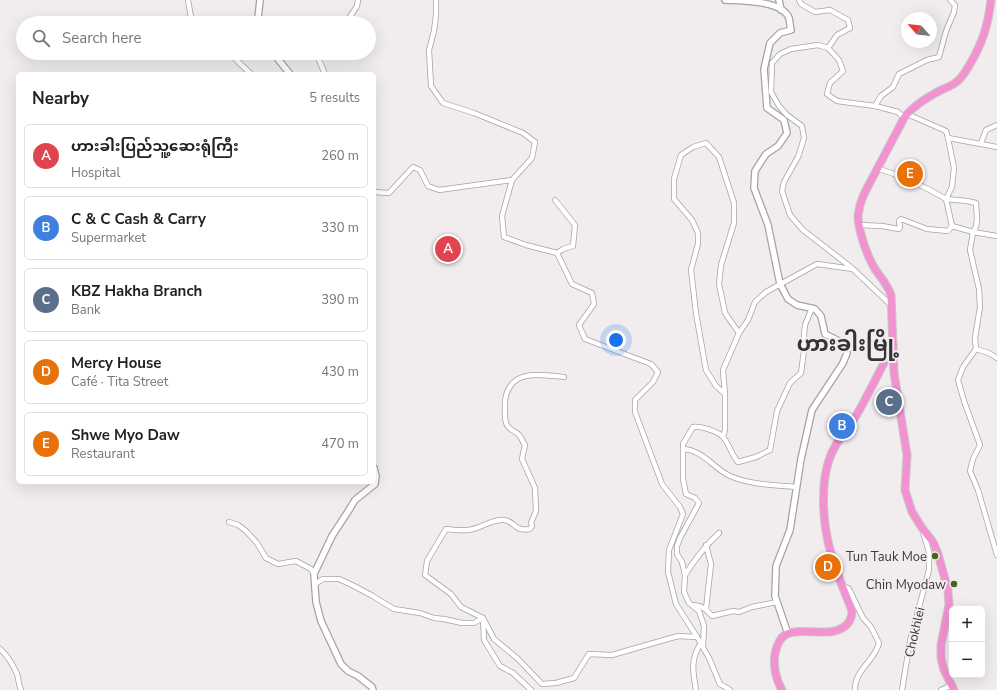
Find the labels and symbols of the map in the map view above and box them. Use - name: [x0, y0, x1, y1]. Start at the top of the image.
- north arrow: [901, 12, 937, 48]
- pin: E: [897, 159, 923, 189]
- pin: A: [435, 234, 461, 264]
- district label: ဟားခါးမြို့: [797, 328, 900, 361]
- your location: [606, 330, 626, 350]
- pin: C: [876, 387, 902, 417]
- pin: B: [829, 411, 855, 441]
- place label: Tun Tauk Moe: [846, 548, 927, 566]
- marker: Tun Tauk Moe: [930, 551, 940, 561]
- pin: D: [815, 552, 841, 582]
- place label: Chin Myodaw: [866, 576, 946, 594]
- marker: Chin Myodaw: [949, 579, 959, 589]
- street label: Chokhlei: [900, 605, 929, 659]

